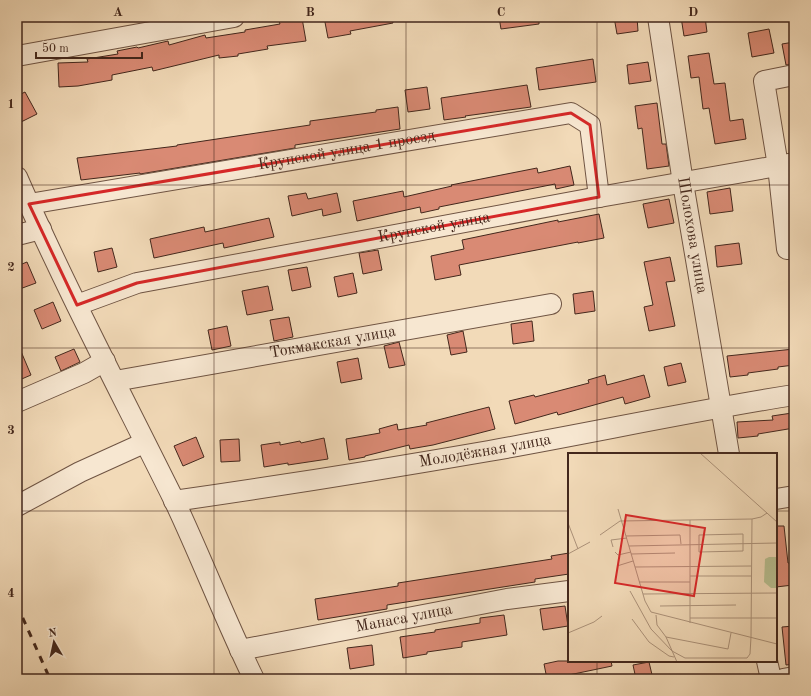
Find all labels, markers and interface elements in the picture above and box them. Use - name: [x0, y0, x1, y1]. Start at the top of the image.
- text: A: [113, 6, 123, 19]
- text: B: [305, 6, 315, 19]
- text: C: [497, 6, 505, 19]
- text: D: [688, 6, 698, 19]
- scale bar: [36, 34, 142, 60]
- text: 50 m: [42, 42, 69, 55]
- text: 1: [7, 98, 15, 111]
- street label: Крупской улица 1 проезд: [257, 128, 436, 173]
- street label: Шолохова улица: [674, 176, 710, 295]
- street label: Крупской улица: [377, 209, 492, 246]
- text: 2: [7, 261, 15, 274]
- street label: Токмакская улица: [268, 324, 397, 362]
- text: 3: [7, 424, 15, 437]
- street label: Молодёжная улица: [418, 432, 553, 471]
- inset map: [568, 453, 777, 662]
- text: 4: [7, 587, 15, 600]
- street label: Манаса улица: [354, 602, 454, 636]
- north arrow: [34, 622, 74, 662]
- text: N: [48, 627, 58, 640]

